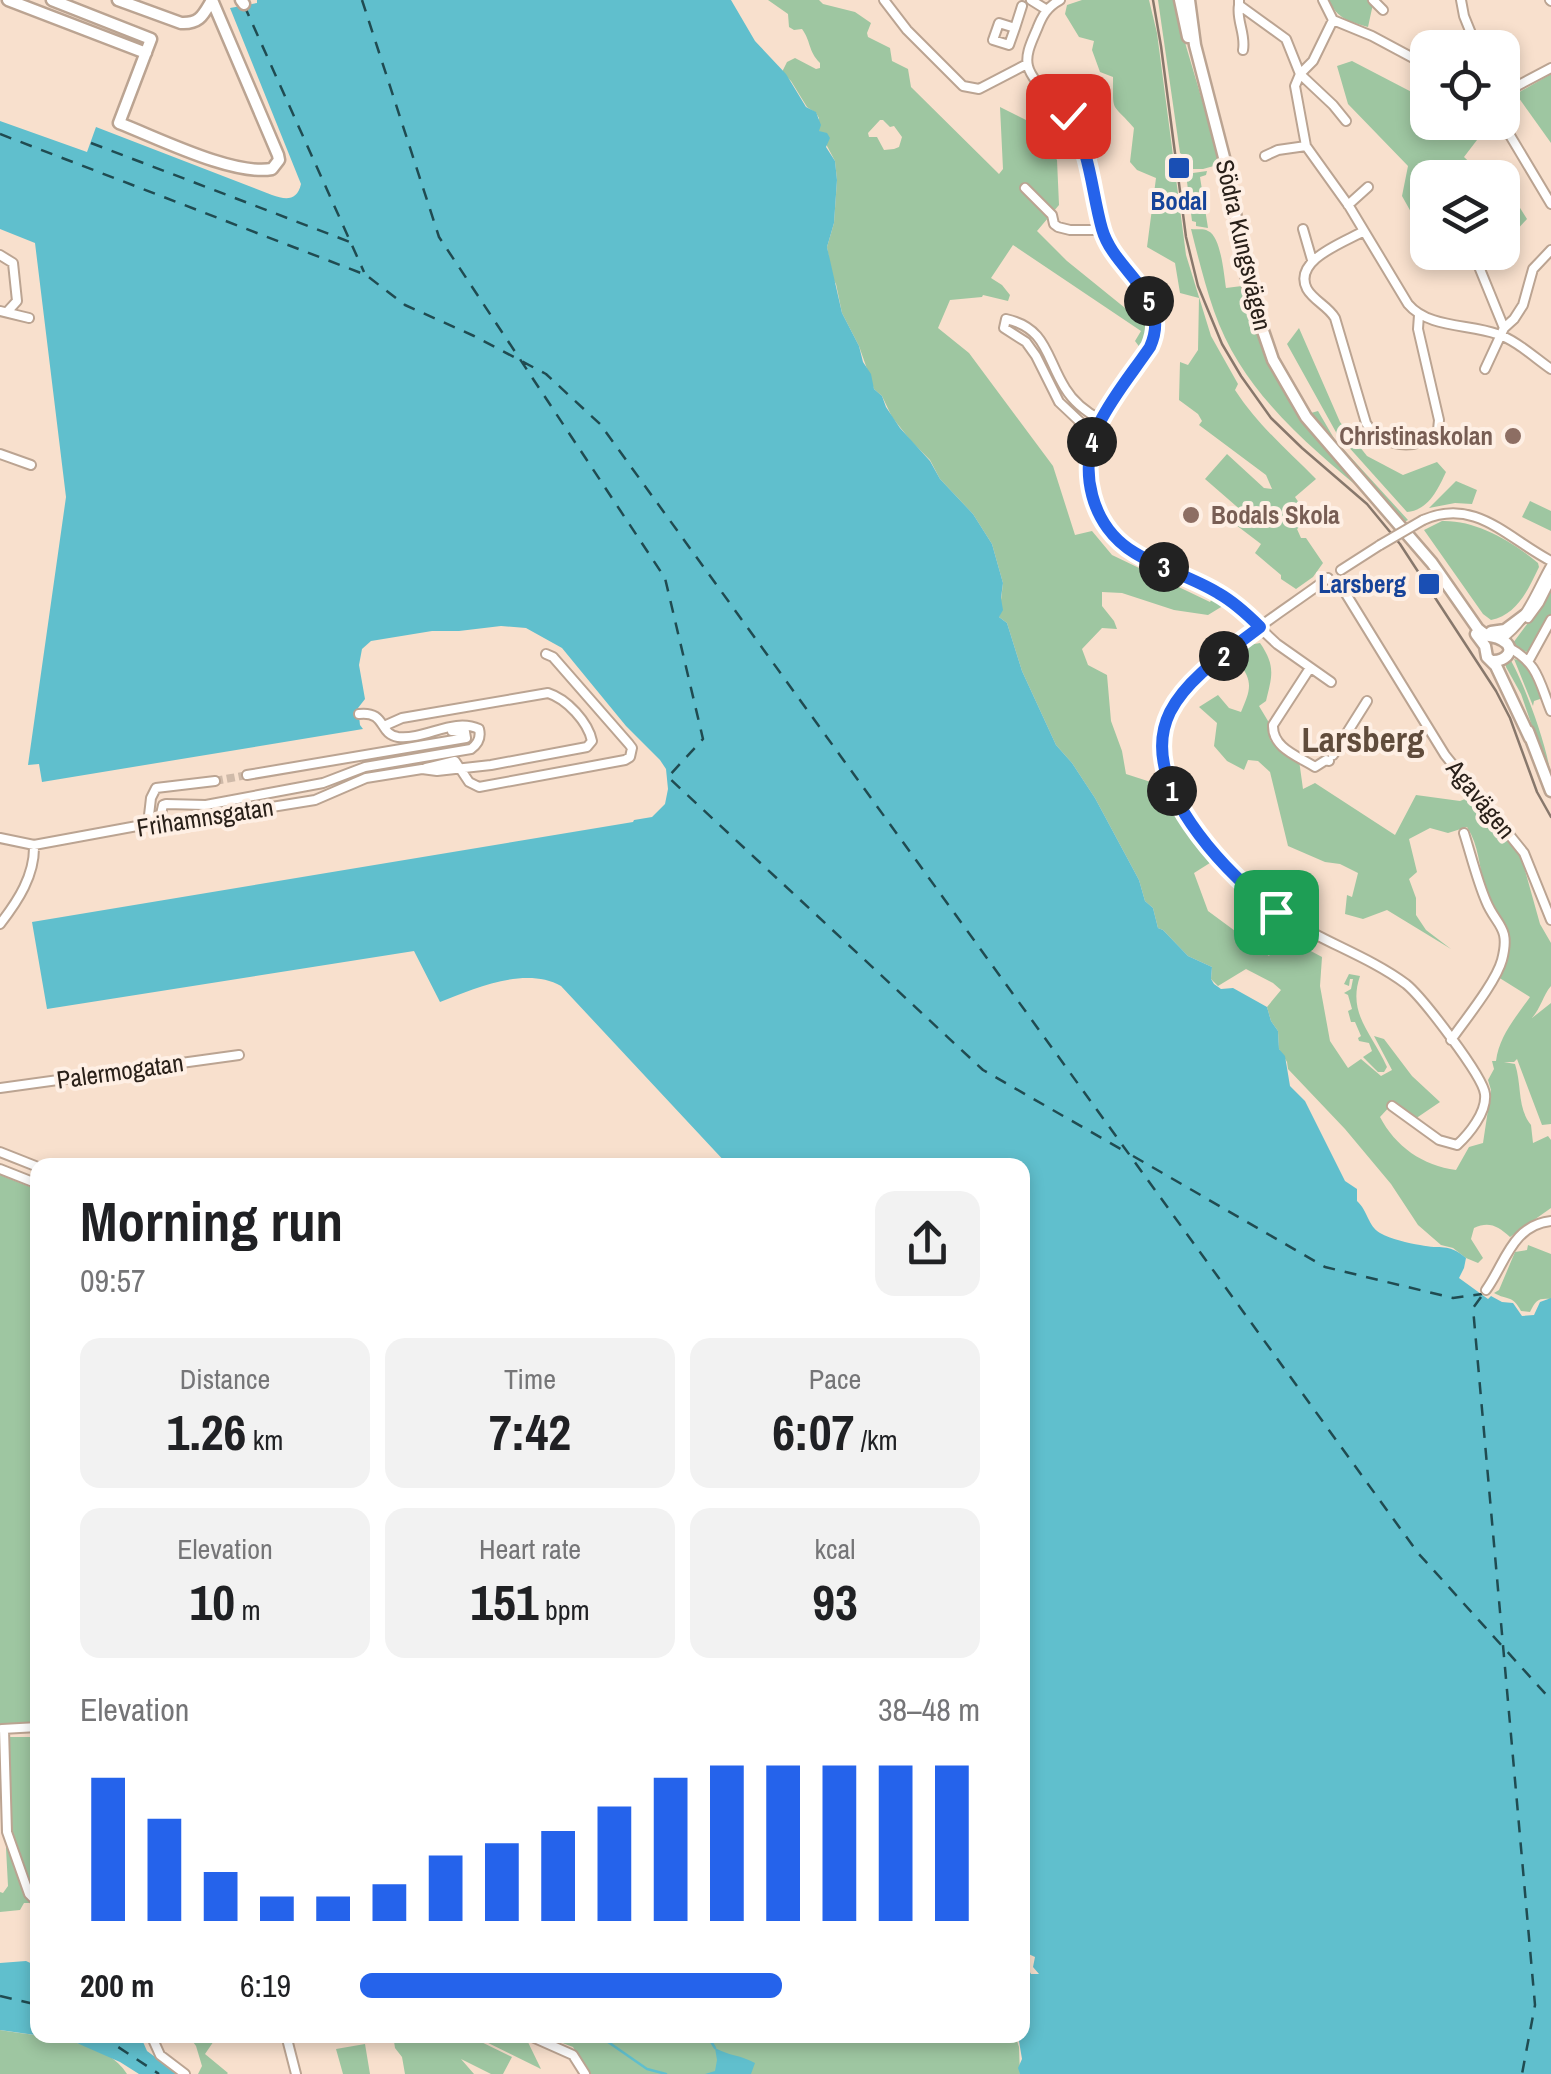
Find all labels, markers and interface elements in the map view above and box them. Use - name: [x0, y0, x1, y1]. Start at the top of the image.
- map controls: [1410, 30, 1520, 270]
- button: locate: [1410, 30, 1520, 140]
- pin: [1026, 74, 1111, 159]
- icon: check: [1041, 89, 1096, 144]
- marker: Bodal: [1166, 155, 1192, 181]
- street label: Södra Kungsvägen: [1208, 156, 1280, 334]
- button: layers: [1410, 160, 1520, 270]
- place label: Bodal: [1151, 184, 1207, 218]
- pin: 5: [1124, 276, 1174, 326]
- text: 5: [1143, 282, 1155, 320]
- pin: 4: [1067, 417, 1117, 467]
- place label: Christinaskolan: [1339, 419, 1493, 453]
- text: 4: [1086, 423, 1098, 461]
- marker: Christinaskolan: [1502, 425, 1524, 447]
- place label: Bodals Skola: [1211, 498, 1340, 532]
- marker: Bodals Skola: [1180, 504, 1202, 526]
- pin: 3: [1139, 542, 1189, 592]
- text: 3: [1158, 548, 1170, 586]
- place label: Larsberg: [1318, 567, 1406, 601]
- marker: Larsberg: [1416, 571, 1442, 597]
- pin: 2: [1199, 631, 1249, 681]
- text: 2: [1218, 637, 1230, 675]
- district label: Larsberg: [1302, 716, 1425, 763]
- street label: Agavägen: [1438, 752, 1523, 846]
- pin: 1: [1147, 766, 1197, 816]
- text: 1: [1166, 772, 1178, 810]
- street label: Frihamnsgatan: [134, 789, 276, 845]
- pin: [1234, 870, 1319, 955]
- icon: arrive: [1249, 885, 1304, 940]
- street label: Palermogatan: [54, 1045, 186, 1097]
- text: Morning run: [80, 1184, 343, 1258]
- button: share: [875, 1191, 980, 1296]
- text: 09:57: [80, 1259, 146, 1302]
- text: Distance: [180, 1360, 270, 1398]
- text: Time: [504, 1360, 556, 1398]
- text: Pace: [809, 1360, 861, 1398]
- text: 1.26: [167, 1398, 246, 1466]
- text: 7:42: [489, 1398, 571, 1466]
- text: 6:07: [772, 1398, 854, 1466]
- text: km: [246, 1421, 283, 1459]
- text: /km: [854, 1421, 898, 1459]
- text: Elevation: [177, 1530, 273, 1568]
- text: Heart rate: [479, 1530, 581, 1568]
- text: kcal: [815, 1530, 855, 1568]
- text: 10: [189, 1568, 235, 1636]
- text: 151: [470, 1568, 539, 1636]
- text: 93: [812, 1568, 858, 1636]
- text: m: [235, 1591, 261, 1629]
- text: bpm: [539, 1591, 590, 1629]
- text: Elevation: [80, 1688, 189, 1731]
- text: 38–48 m: [878, 1688, 980, 1731]
- text: 200 m: [80, 1964, 154, 2007]
- text: 6:19: [240, 1964, 291, 2007]

